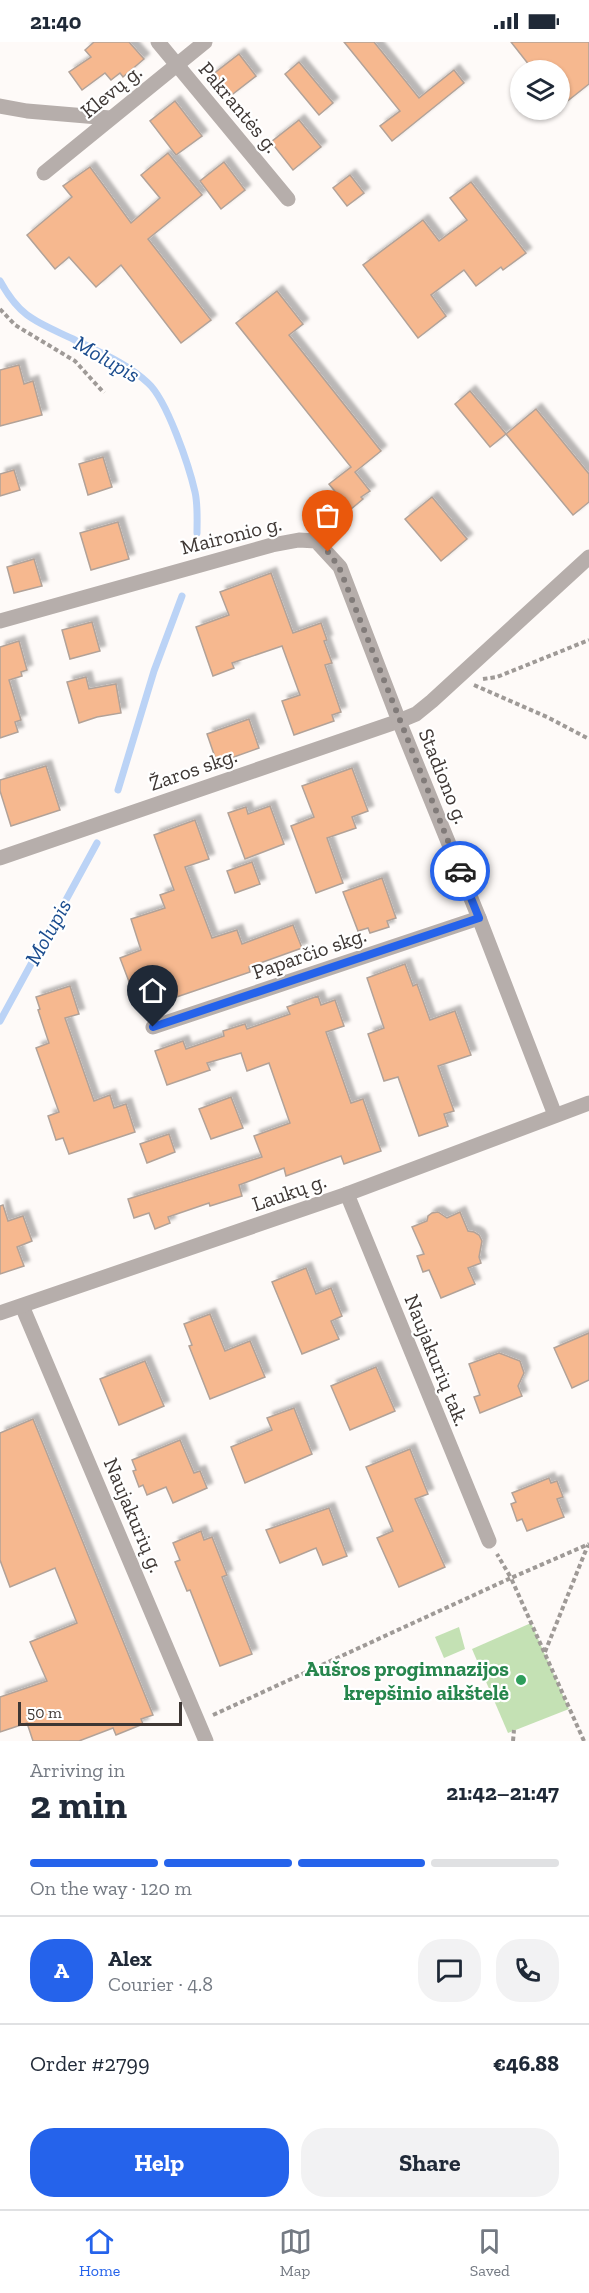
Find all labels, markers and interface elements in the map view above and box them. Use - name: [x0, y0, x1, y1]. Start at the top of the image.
- text: 21:40: [30, 8, 81, 35]
- street label: Pakrantės g.: [194, 56, 284, 158]
- street label: Klevų g.: [75, 59, 147, 123]
- map controls: [510, 60, 570, 120]
- button: layers: [510, 60, 570, 120]
- water label: Molupis: [69, 329, 145, 389]
- pin: [302, 490, 353, 552]
- icon: bag: [311, 499, 344, 532]
- street label: Maironio g.: [178, 510, 284, 560]
- street label: Stadiono g.: [414, 725, 474, 827]
- street label: Žaros skg.: [146, 742, 240, 796]
- courier: [430, 841, 490, 901]
- icon: car: [444, 855, 477, 888]
- water label: Molupis: [19, 894, 77, 970]
- street label: Paparčio skg.: [249, 922, 369, 984]
- pin: [127, 965, 178, 1027]
- icon: home: [136, 974, 169, 1007]
- street label: Laukų g.: [249, 1168, 329, 1216]
- street label: Naujakurių tak.: [398, 1291, 475, 1430]
- street label: Naujakurių g.: [98, 1454, 169, 1576]
- place label: Aušros progimnazijos krepšinio aikštelė: [305, 1656, 509, 1705]
- marker: Aušros progimnazijos krepšinio aikštelė: [514, 1673, 528, 1687]
- scale bar: [18, 1699, 182, 1726]
- text: 50 m: [27, 1703, 62, 1722]
- text: Arriving in: [30, 1758, 125, 1782]
- text: 21:42–21:47: [446, 1779, 559, 1806]
- text: 2 min: [30, 1781, 127, 1828]
- text: On the way · 120 m: [30, 1876, 192, 1900]
- button: chat: [418, 1939, 481, 2002]
- button: phone: [496, 1939, 559, 2002]
- text: Alex: [108, 1945, 152, 1972]
- text: A: [54, 1957, 69, 1984]
- text: Courier · 4.8: [108, 1972, 213, 1996]
- text: Order #2799: [30, 2050, 150, 2077]
- text: €46.88: [493, 2050, 559, 2077]
- button: Help: [30, 2128, 289, 2197]
- button: Share: [301, 2128, 559, 2197]
- tab: Home: [79, 2225, 120, 2280]
- tab: Map: [279, 2225, 312, 2280]
- tab: Saved: [470, 2225, 510, 2280]

